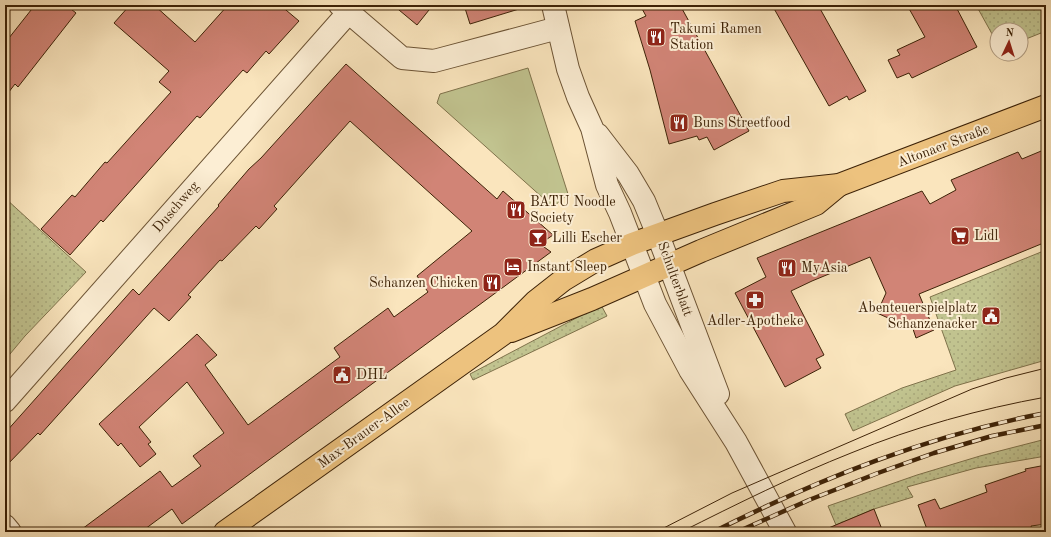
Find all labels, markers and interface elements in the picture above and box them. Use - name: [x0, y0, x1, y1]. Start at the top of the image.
- place label: Takumi Ramen Station: [670, 22, 762, 52]
- north arrow: [989, 22, 1029, 62]
- restaurant icon: Takumi Ramen Station: [645, 26, 667, 48]
- text: N: [1005, 28, 1015, 39]
- restaurant icon: Buns Streetfood: [668, 112, 690, 134]
- place label: Buns Streetfood: [693, 116, 791, 130]
- street label: Altonaer Straße: [895, 122, 991, 170]
- street label: Duschweg: [150, 179, 202, 235]
- place label: BATU Noodle Society: [530, 195, 616, 225]
- restaurant icon: BATU Noodle Society: [505, 199, 527, 221]
- supermarket icon: Lidl: [949, 225, 971, 247]
- bar icon: Lilli Escher: [527, 227, 549, 249]
- place label: Lidl: [974, 229, 998, 243]
- place label: Lilli Escher: [552, 231, 622, 245]
- street label: Schulterblatt: [655, 240, 695, 318]
- hotel icon: Instant Sleep: [502, 256, 524, 278]
- restaurant icon: MyAsia: [776, 257, 798, 279]
- place label: Instant Sleep: [527, 260, 607, 274]
- place label: MyAsia: [801, 261, 848, 275]
- restaurant icon: Schanzen Chicken: [481, 272, 503, 294]
- place label: Schanzen Chicken: [369, 276, 478, 290]
- pharmacy icon: Adler-Apotheke: [744, 289, 766, 311]
- place label: Abenteuerspielplatz Schanzenacker: [858, 301, 977, 331]
- public building icon: Abenteuerspielplatz Schanzenacker: [980, 305, 1002, 327]
- place label: Adler-Apotheke: [707, 314, 803, 328]
- public building icon: DHL: [331, 364, 353, 386]
- place label: DHL: [356, 368, 387, 382]
- street label: Max-Brauer-Allee: [316, 395, 412, 471]

